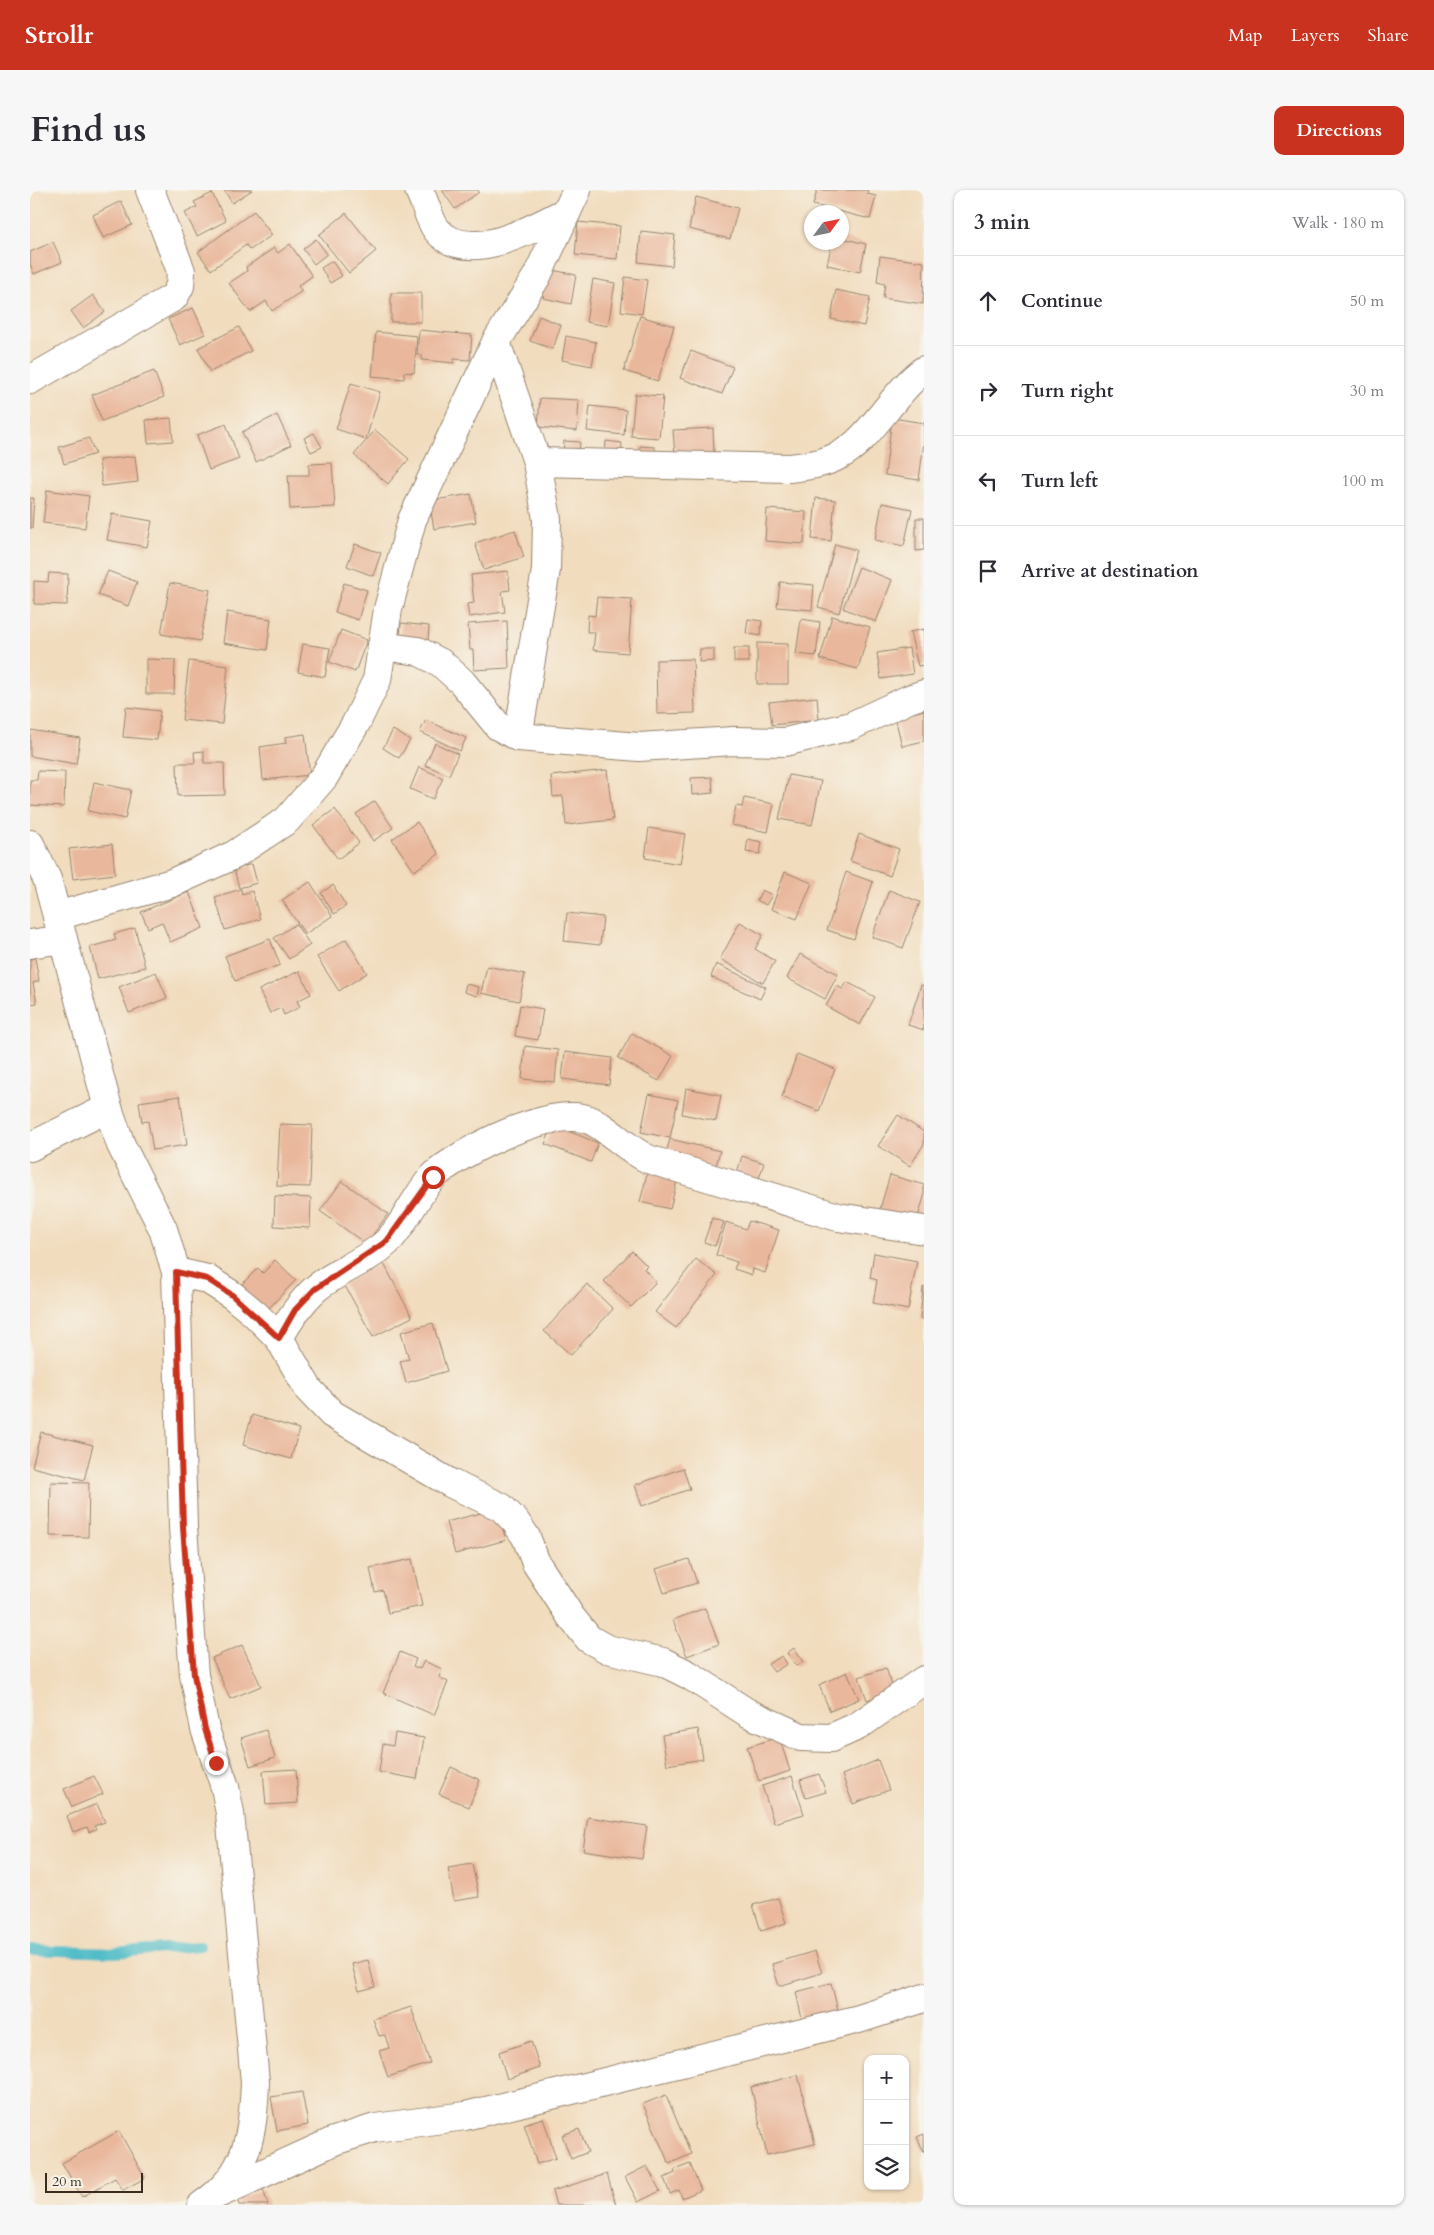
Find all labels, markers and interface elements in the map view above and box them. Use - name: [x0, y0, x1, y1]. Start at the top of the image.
- text: Strollr: [25, 19, 93, 52]
- text: Map: [1228, 23, 1263, 48]
- text: Layers: [1291, 23, 1340, 48]
- text: Share: [1368, 23, 1409, 48]
- text: Find us: [30, 106, 146, 154]
- button: Directions: [1274, 106, 1404, 155]
- north arrow: [804, 205, 849, 250]
- text: 3 min: [974, 208, 1030, 237]
- text: Walk · 180 m: [1292, 212, 1384, 234]
- icon: ahead: [974, 287, 1002, 315]
- text: Continue: [1021, 288, 1103, 314]
- text: 50 m: [1350, 290, 1384, 312]
- icon: right: [974, 377, 1002, 405]
- text: Turn right: [1021, 378, 1113, 404]
- text: 30 m: [1350, 380, 1384, 402]
- icon: left: [974, 467, 1002, 495]
- text: Turn left: [1021, 468, 1098, 494]
- text: 100 m: [1342, 470, 1384, 492]
- icon: arrive: [974, 557, 1002, 585]
- text: Arrive at destination: [1021, 558, 1198, 584]
- route start: [422, 1166, 445, 1189]
- route end: [205, 1752, 228, 1775]
- map controls: [864, 2055, 909, 2190]
- button: +: [864, 2055, 909, 2100]
- button: −: [864, 2100, 909, 2145]
- button: layers: [864, 2145, 909, 2190]
- scale bar: [45, 2170, 142, 2193]
- text: 20 m: [52, 2172, 82, 2191]

